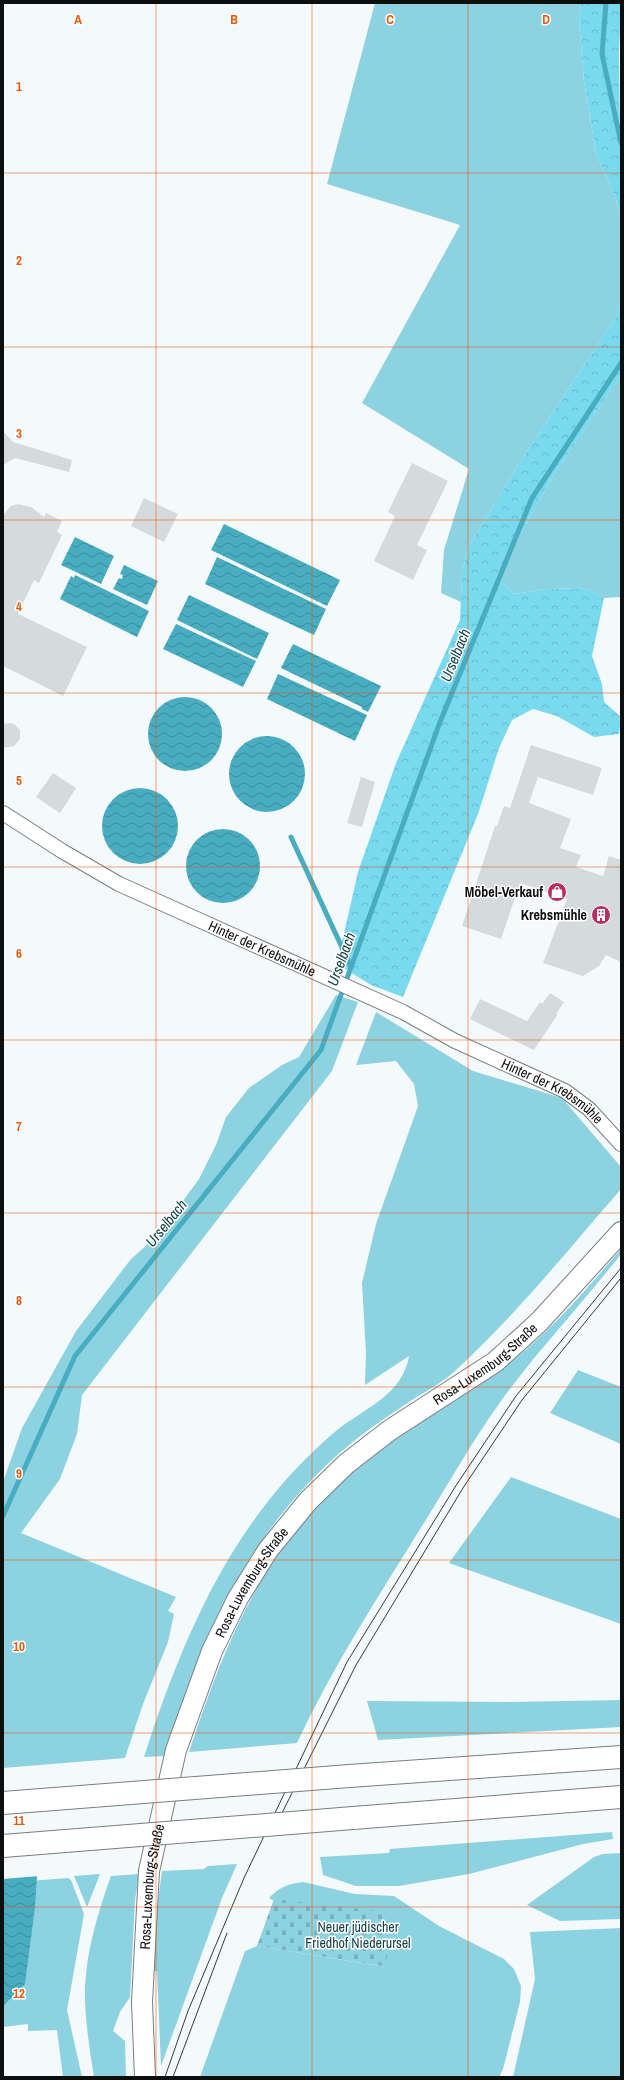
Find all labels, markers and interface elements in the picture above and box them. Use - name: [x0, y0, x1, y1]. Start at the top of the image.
- text: A: [74, 11, 82, 28]
- text: B: [230, 11, 238, 28]
- text: C: [386, 11, 394, 28]
- text: D: [542, 11, 550, 28]
- text: 1: [16, 78, 22, 95]
- text: 2: [16, 252, 22, 269]
- text: 3: [16, 425, 22, 442]
- text: 4: [16, 598, 22, 615]
- water label: Urselbach: [435, 625, 475, 685]
- text: 5: [16, 772, 22, 789]
- shop icon: Möbel-Verkauf: [546, 881, 568, 903]
- place label: Möbel-Verkauf: [465, 883, 543, 901]
- building icon: Krebsmühle: [590, 904, 612, 926]
- place label: Krebsmühle: [521, 906, 587, 924]
- street label: Hinter der Krebsmühle: [206, 917, 319, 980]
- water label: Urselbach: [322, 929, 360, 989]
- text: 6: [16, 945, 22, 962]
- street label: Hinter der Krebsmühle: [499, 1054, 607, 1128]
- text: 7: [16, 1118, 22, 1135]
- water label: Urselbach: [140, 1195, 192, 1251]
- text: 8: [16, 1292, 22, 1309]
- street label: Rosa-Luxemburg-Straße: [429, 1319, 541, 1409]
- text: 9: [16, 1465, 22, 1482]
- street label: Rosa-Luxemburg-Straße: [211, 1523, 292, 1640]
- text: 10: [13, 1638, 25, 1655]
- text: 11: [13, 1812, 25, 1829]
- street label: Rosa-Luxemburg-Straße: [136, 1822, 168, 1950]
- park label: Neuer jüdischer Friedhof Niederursel: [305, 1918, 411, 1952]
- text: 12: [13, 1985, 25, 2002]

